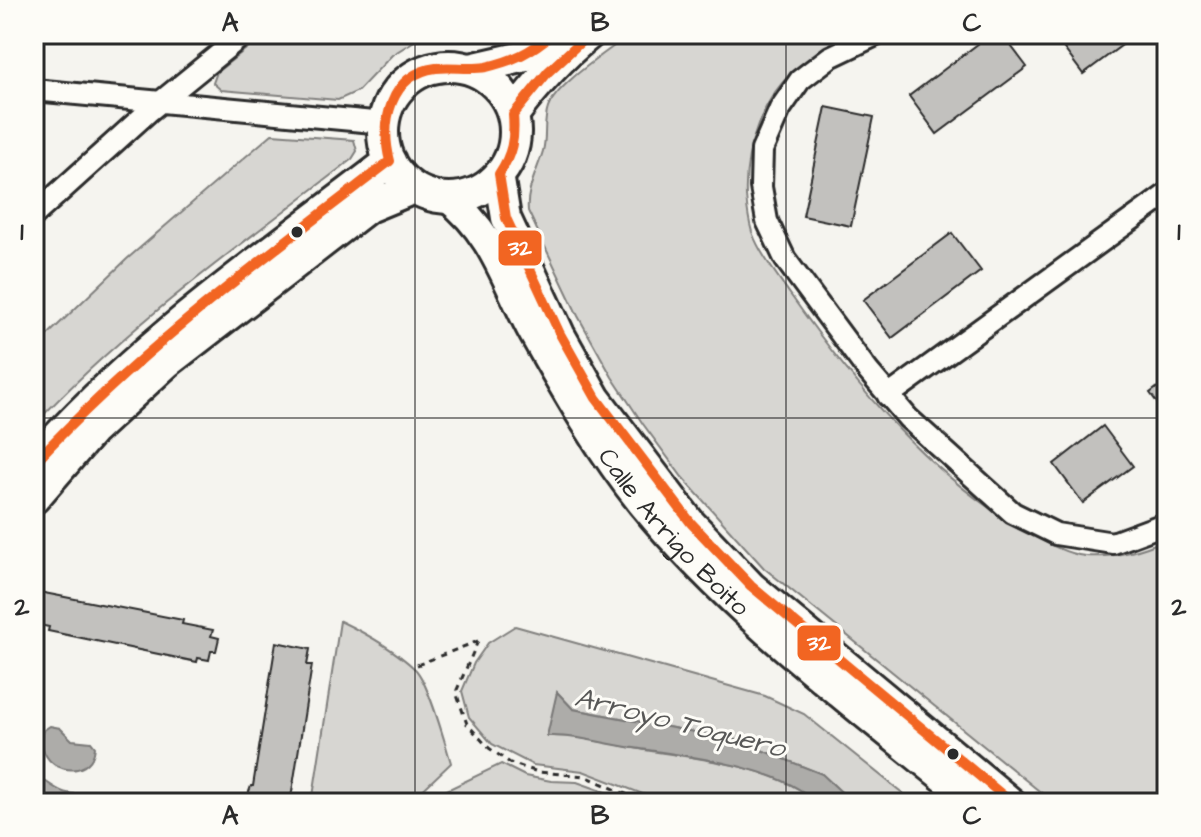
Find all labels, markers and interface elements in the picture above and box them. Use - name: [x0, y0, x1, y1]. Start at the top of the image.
- text: A: [222, 5, 239, 41]
- text: B: [591, 5, 610, 41]
- text: C: [963, 5, 982, 41]
- text: 1: [20, 214, 24, 250]
- text: 1: [1177, 214, 1181, 250]
- unlabelled marker: [289, 224, 305, 240]
- line badge: 32: [497, 229, 543, 267]
- text: 32: [507, 233, 532, 264]
- street label: Calle Arrigo Boito: [589, 441, 758, 625]
- text: 2: [14, 589, 30, 625]
- text: 2: [1171, 589, 1187, 625]
- line badge: 32: [796, 624, 842, 662]
- text: 32: [806, 628, 831, 659]
- water label: Arroyo Toquero: [571, 678, 791, 769]
- unlabelled marker: [945, 746, 961, 762]
- text: A: [222, 798, 239, 834]
- text: B: [591, 798, 610, 834]
- text: C: [963, 798, 982, 834]

